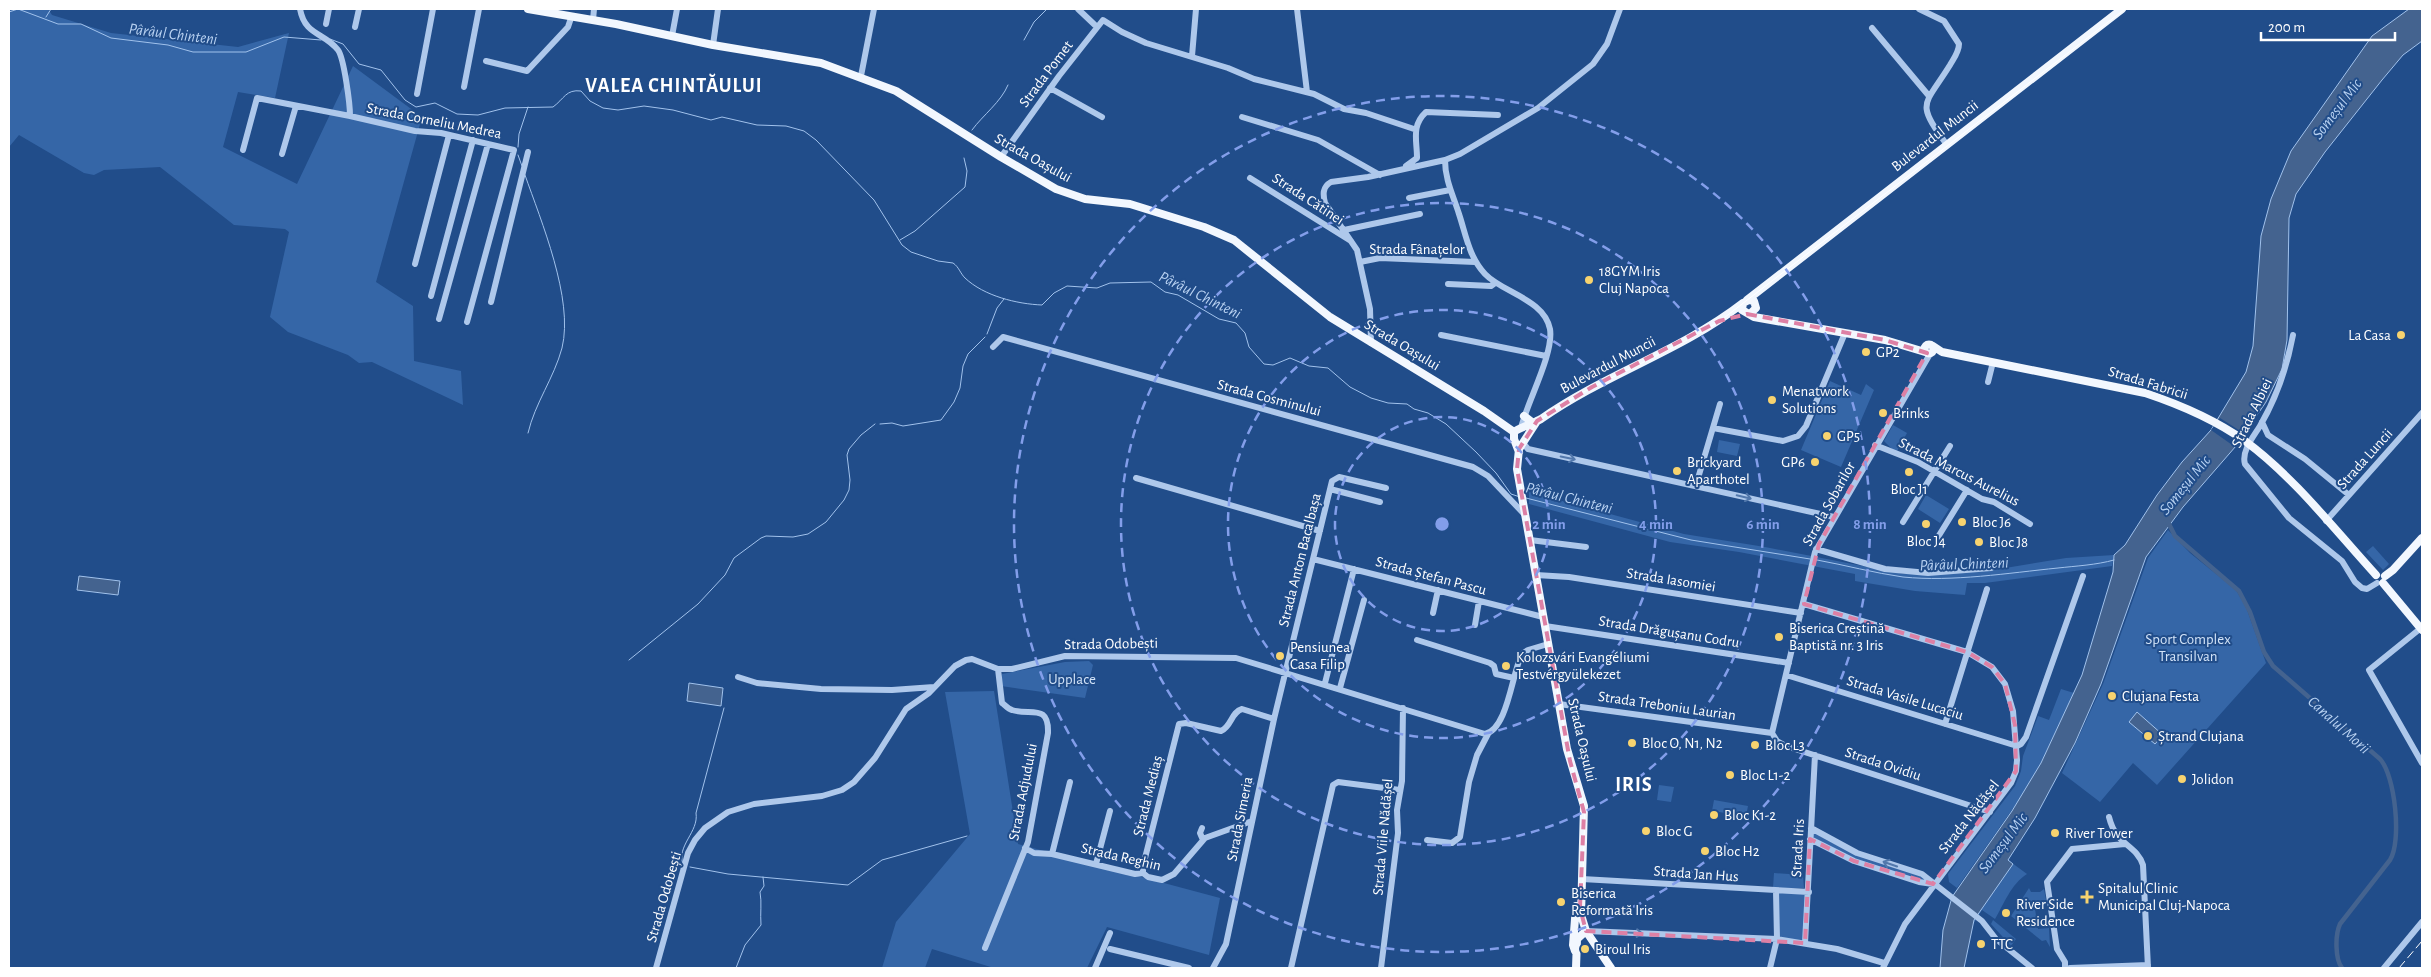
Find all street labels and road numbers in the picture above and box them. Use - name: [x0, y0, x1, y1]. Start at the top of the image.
- street label: Strada Pomet: [1016, 38, 1076, 110]
- street label: Bulevardul Muncii: [1889, 98, 1981, 174]
- street label: Strada Corneliu Medrea: [365, 101, 503, 141]
- street label: Strada Oașului: [992, 131, 1074, 186]
- street label: Strada Cătinei: [1269, 170, 1347, 228]
- street label: Strada Fânațelor: [1369, 242, 1465, 258]
- street label: Strada Oașului: [1361, 317, 1442, 374]
- street label: Bulevardul Muncii: [1558, 334, 1658, 396]
- street label: Strada Fabricii: [2106, 364, 2190, 402]
- street label: Strada Albiei: [2229, 376, 2275, 450]
- street label: Strada Cosminului: [1215, 377, 1323, 419]
- street label: Strada Luncii: [2334, 426, 2396, 492]
- street label: Strada Marcus Aurelius: [1896, 435, 2022, 509]
- street label: Strada Sobarilor: [1800, 459, 1858, 549]
- street label: Strada Anton Bacalbașa: [1276, 492, 1325, 629]
- street label: Strada Ștefan Pascu: [1374, 554, 1488, 599]
- street label: Strada Iasomiei: [1625, 566, 1717, 594]
- street label: Strada Drăgușanu Codru: [1597, 613, 1741, 652]
- street label: Strada Odobești: [1064, 636, 1158, 653]
- street label: Strada Vasile Lucaciu: [1845, 673, 1965, 723]
- street label: Strada Treboniu Laurian: [1597, 689, 1737, 723]
- street label: Strada Oașului: [1564, 697, 1599, 783]
- street label: Strada Adjudului: [1006, 742, 1040, 842]
- street label: Strada Ovidiu: [1843, 745, 1923, 783]
- street label: Strada Mediaș: [1131, 754, 1166, 838]
- street label: Strada Simeria: [1224, 775, 1256, 862]
- street label: Strada Viile Nădășel: [1370, 778, 1397, 896]
- street label: Strada Nădășel: [1936, 778, 2003, 857]
- street label: Strada Iris: [1789, 818, 1807, 878]
- street label: Strada Reghin: [1080, 841, 1162, 873]
- street label: Strada Odobești: [644, 850, 685, 944]
- street label: Strada Jan Hus: [1653, 864, 1739, 884]

